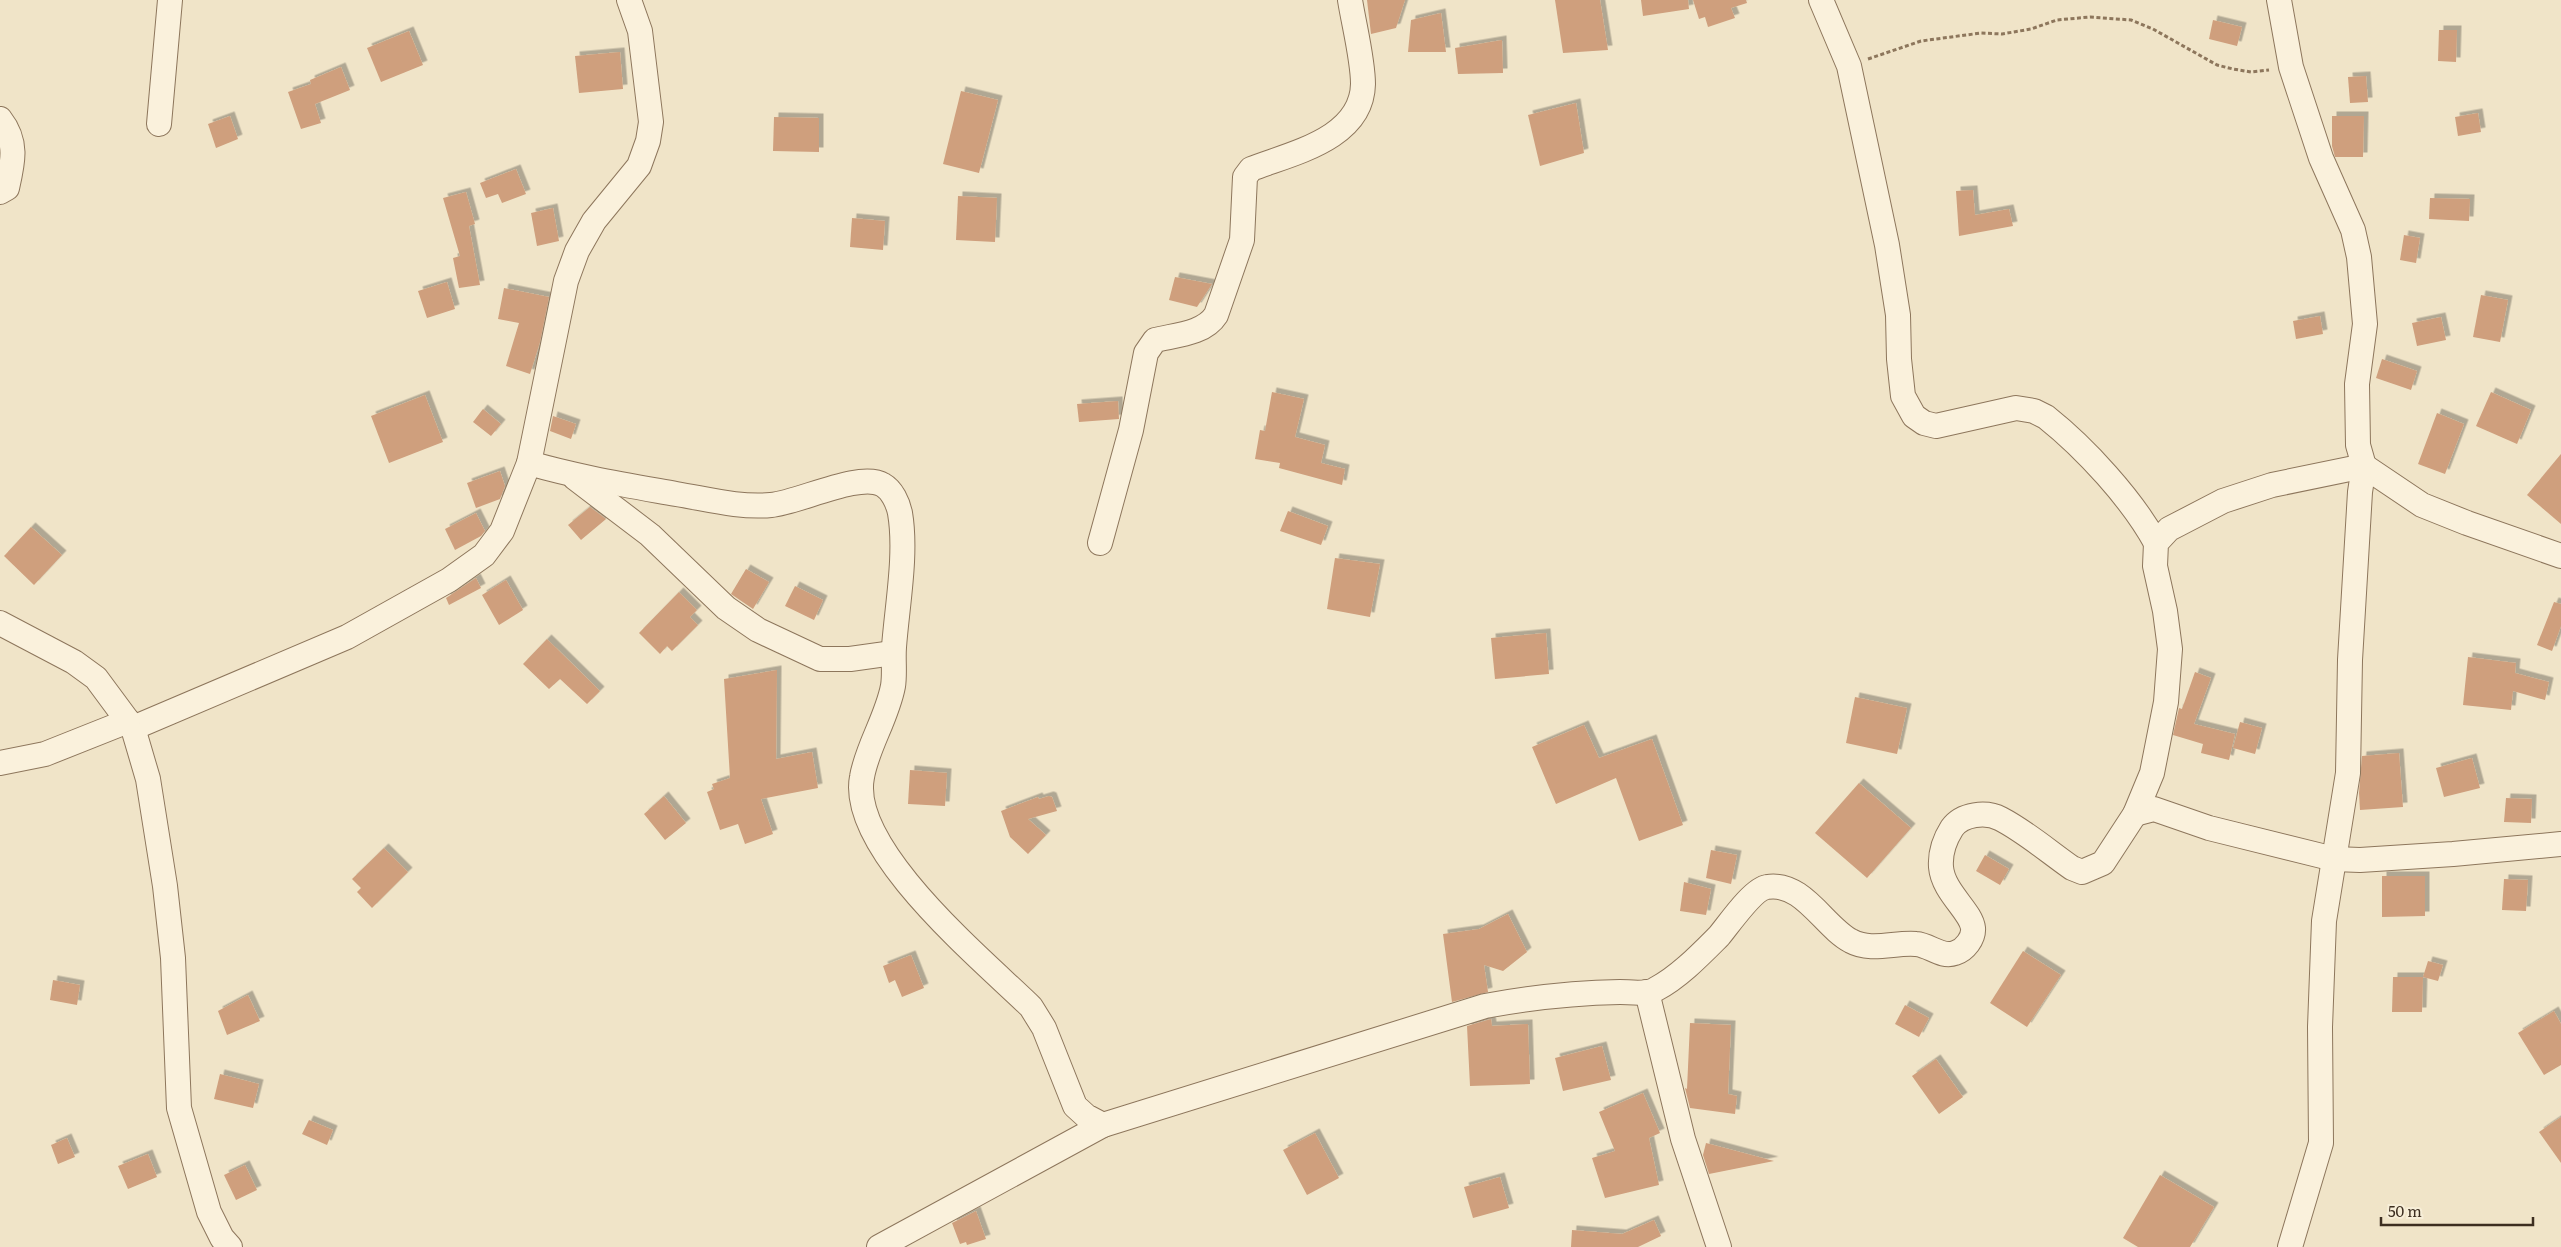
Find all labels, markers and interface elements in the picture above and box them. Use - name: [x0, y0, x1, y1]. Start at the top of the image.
- scale bar: [2381, 1194, 2534, 1226]
- text: 50 m: [2388, 1199, 2422, 1222]

